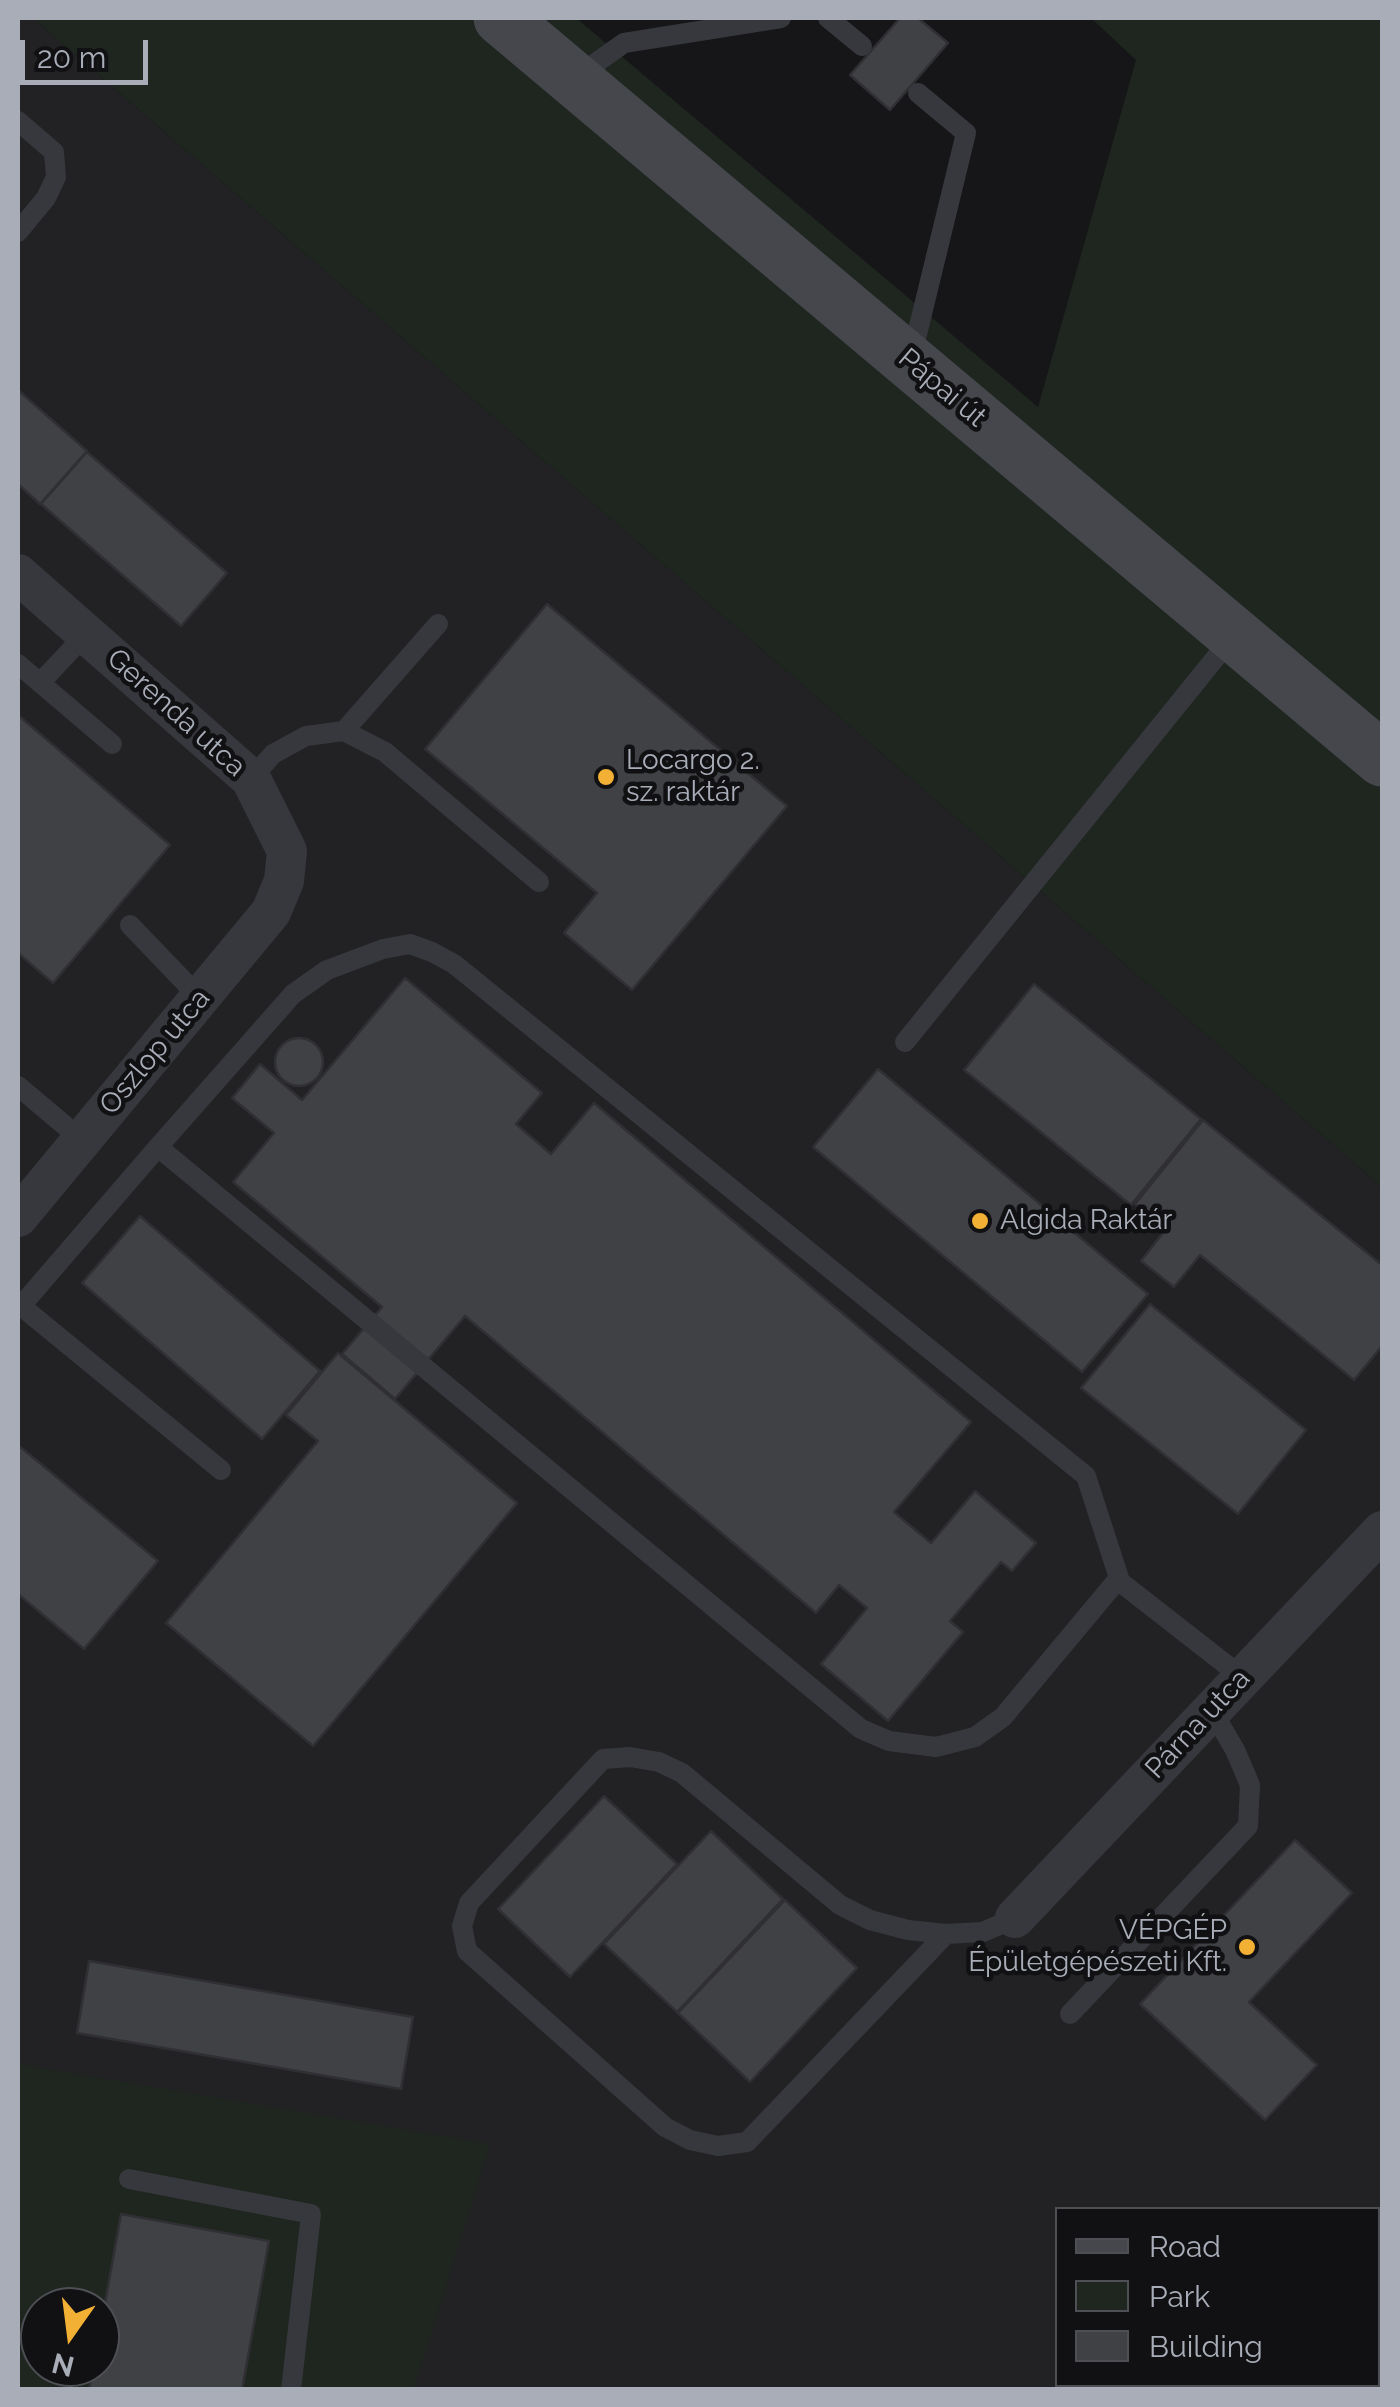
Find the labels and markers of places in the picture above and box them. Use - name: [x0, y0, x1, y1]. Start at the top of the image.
- place label: Locargo 2. sz. raktár: [626, 744, 760, 810]
- marker: Locargo 2. sz. raktár: [595, 766, 617, 788]
- place label: Algida Raktár: [1000, 1204, 1172, 1238]
- marker: Algida Raktár: [969, 1210, 991, 1232]
- place label: VÉPGÉP Épületgépészeti Kft.: [968, 1914, 1227, 1980]
- marker: VÉPGÉP Épületgépészeti Kft.: [1236, 1936, 1258, 1958]

